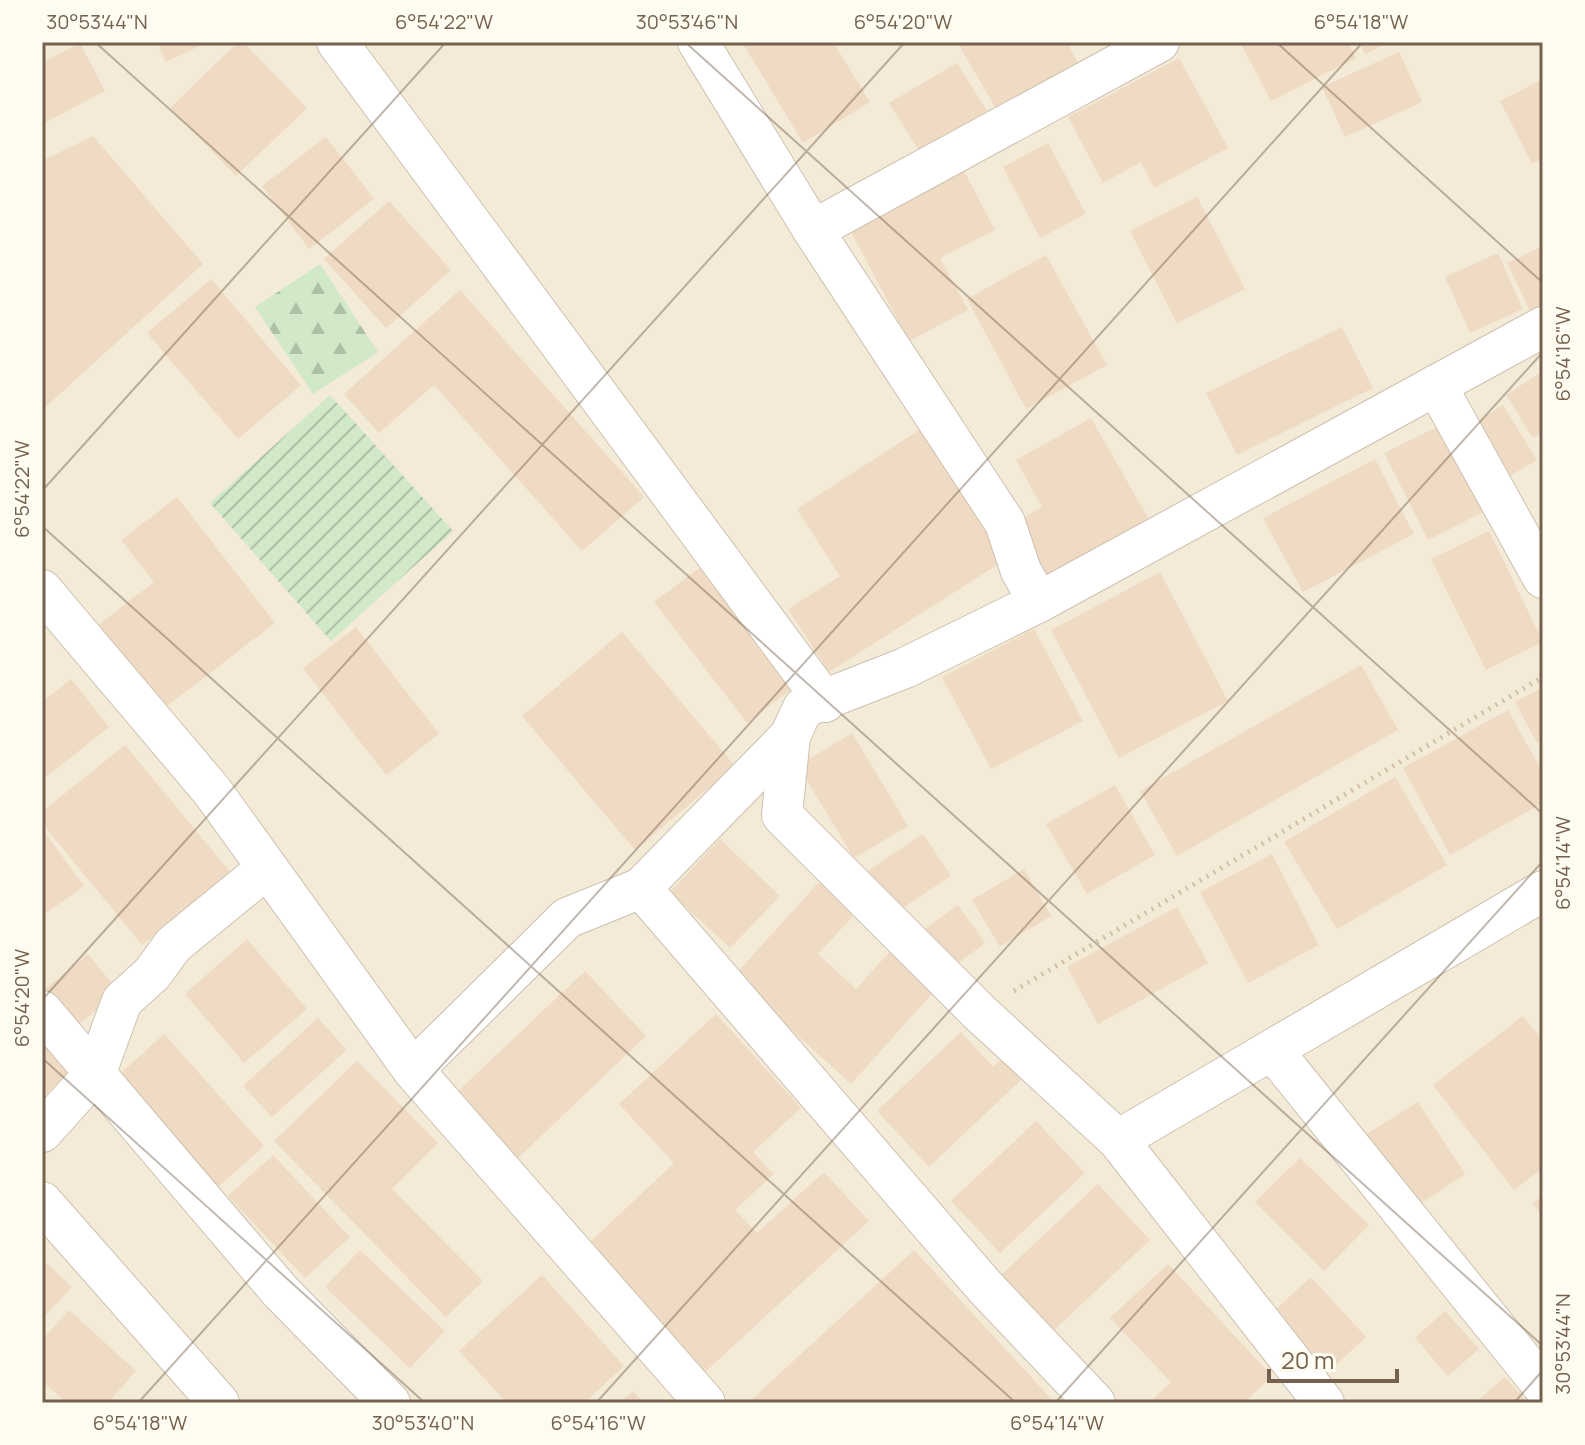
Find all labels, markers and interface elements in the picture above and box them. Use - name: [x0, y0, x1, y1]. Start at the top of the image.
- text: 30°53'44"N: [46, 8, 148, 35]
- text: 6°54'22"W: [395, 8, 493, 35]
- text: 30°53'46"N: [636, 8, 738, 35]
- text: 6°54'20"W: [854, 8, 953, 35]
- text: 6°54'18"W: [1314, 8, 1408, 35]
- text: 6°54'16"W: [1549, 306, 1576, 402]
- text: 6°54'22"W: [8, 440, 35, 538]
- text: 6°54'14"W: [1549, 816, 1576, 910]
- text: 6°54'20"W: [8, 948, 35, 1047]
- text: 30°53'44"N: [1549, 1293, 1576, 1395]
- scale bar: [1269, 1333, 1397, 1383]
- text: 20 m: [1281, 1343, 1334, 1376]
- text: 6°54'18"W: [93, 1409, 187, 1436]
- text: 30°53'40"N: [372, 1409, 474, 1436]
- text: 6°54'16"W: [550, 1409, 646, 1436]
- text: 6°54'14"W: [1010, 1409, 1104, 1436]

